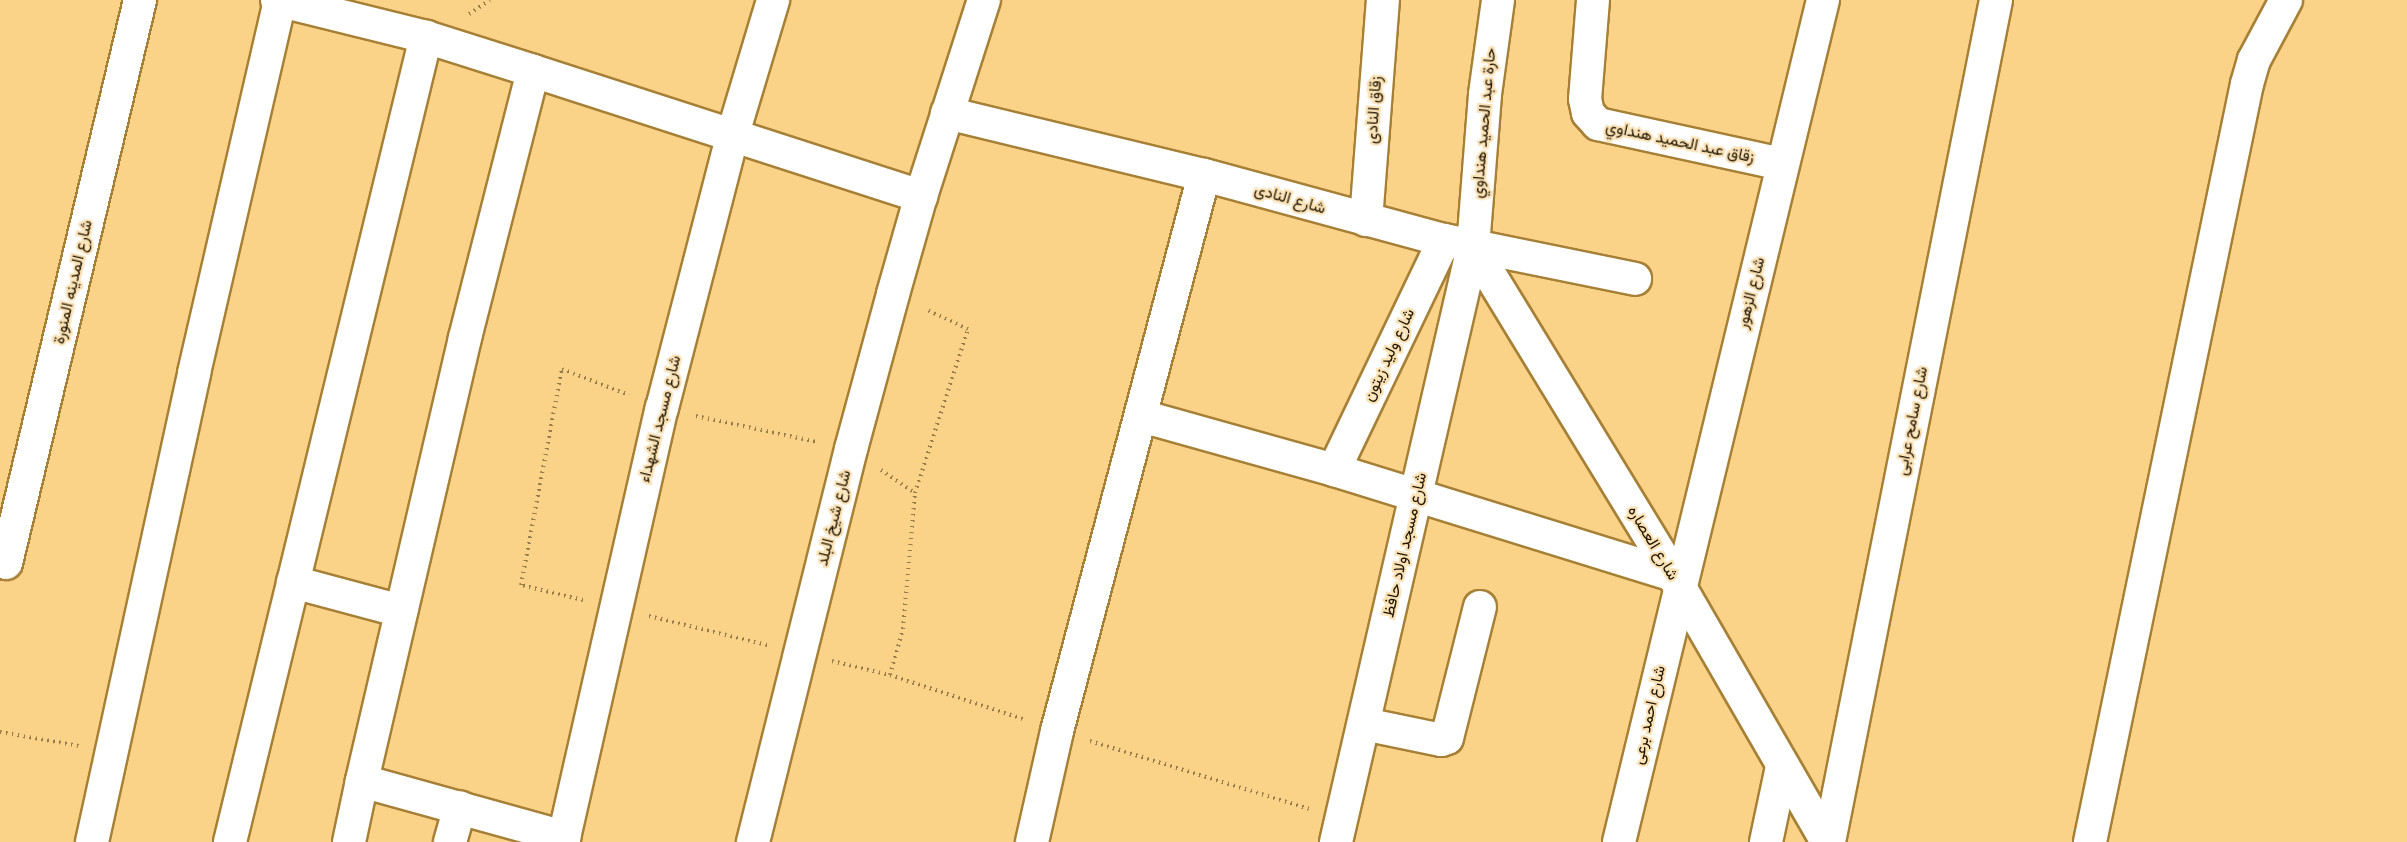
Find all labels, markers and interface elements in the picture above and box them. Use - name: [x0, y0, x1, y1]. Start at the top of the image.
- street label: حارة عبد الحميد هنداوي: [1468, 47, 1500, 199]
- street label: زقاق النادى: [1362, 75, 1386, 145]
- street label: زقاق عبد الحميد هنداوي: [1604, 117, 1756, 167]
- street label: شارع النادى: [1252, 180, 1328, 218]
- street label: شارع المدينه المنورة: [49, 218, 97, 346]
- street label: شارع الزهور: [1733, 255, 1769, 331]
- street label: شارع وليد زيتون: [1359, 305, 1419, 405]
- street label: شارع مسجد الشهداء: [635, 353, 685, 485]
- street label: شارع سامح عرابى: [1892, 365, 1932, 477]
- street label: شارع شيخ البلد: [813, 468, 855, 568]
- street label: شارع مسجد اولاد حافظ: [1379, 471, 1431, 619]
- street label: شارع العصاره: [1623, 502, 1683, 584]
- street label: شارع احمد برعى: [1628, 664, 1670, 766]

